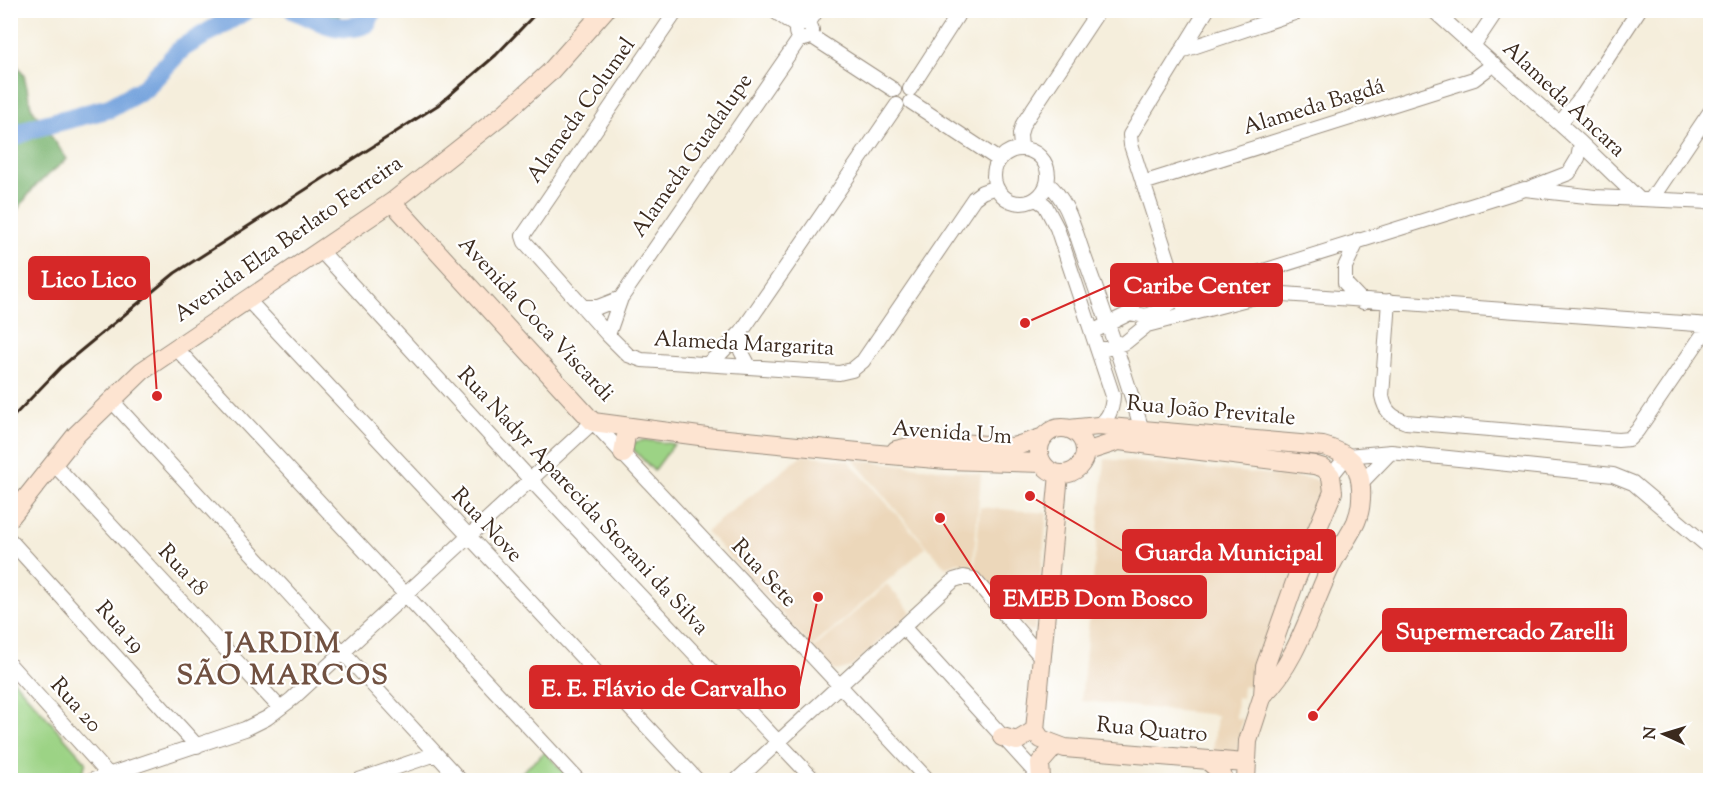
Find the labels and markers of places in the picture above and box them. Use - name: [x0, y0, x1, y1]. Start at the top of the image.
- callout: Lico Lico: [29, 257, 149, 299]
- callout: Caribe Center: [1111, 264, 1282, 306]
- callout: Guarda Municipal: [1123, 530, 1335, 572]
- callout: EMEB Dom Bosco: [991, 576, 1206, 618]
- callout: Supermercado Zarelli: [1383, 609, 1626, 651]
- callout: E. E. Flávio de Carvalho: [530, 666, 799, 708]

